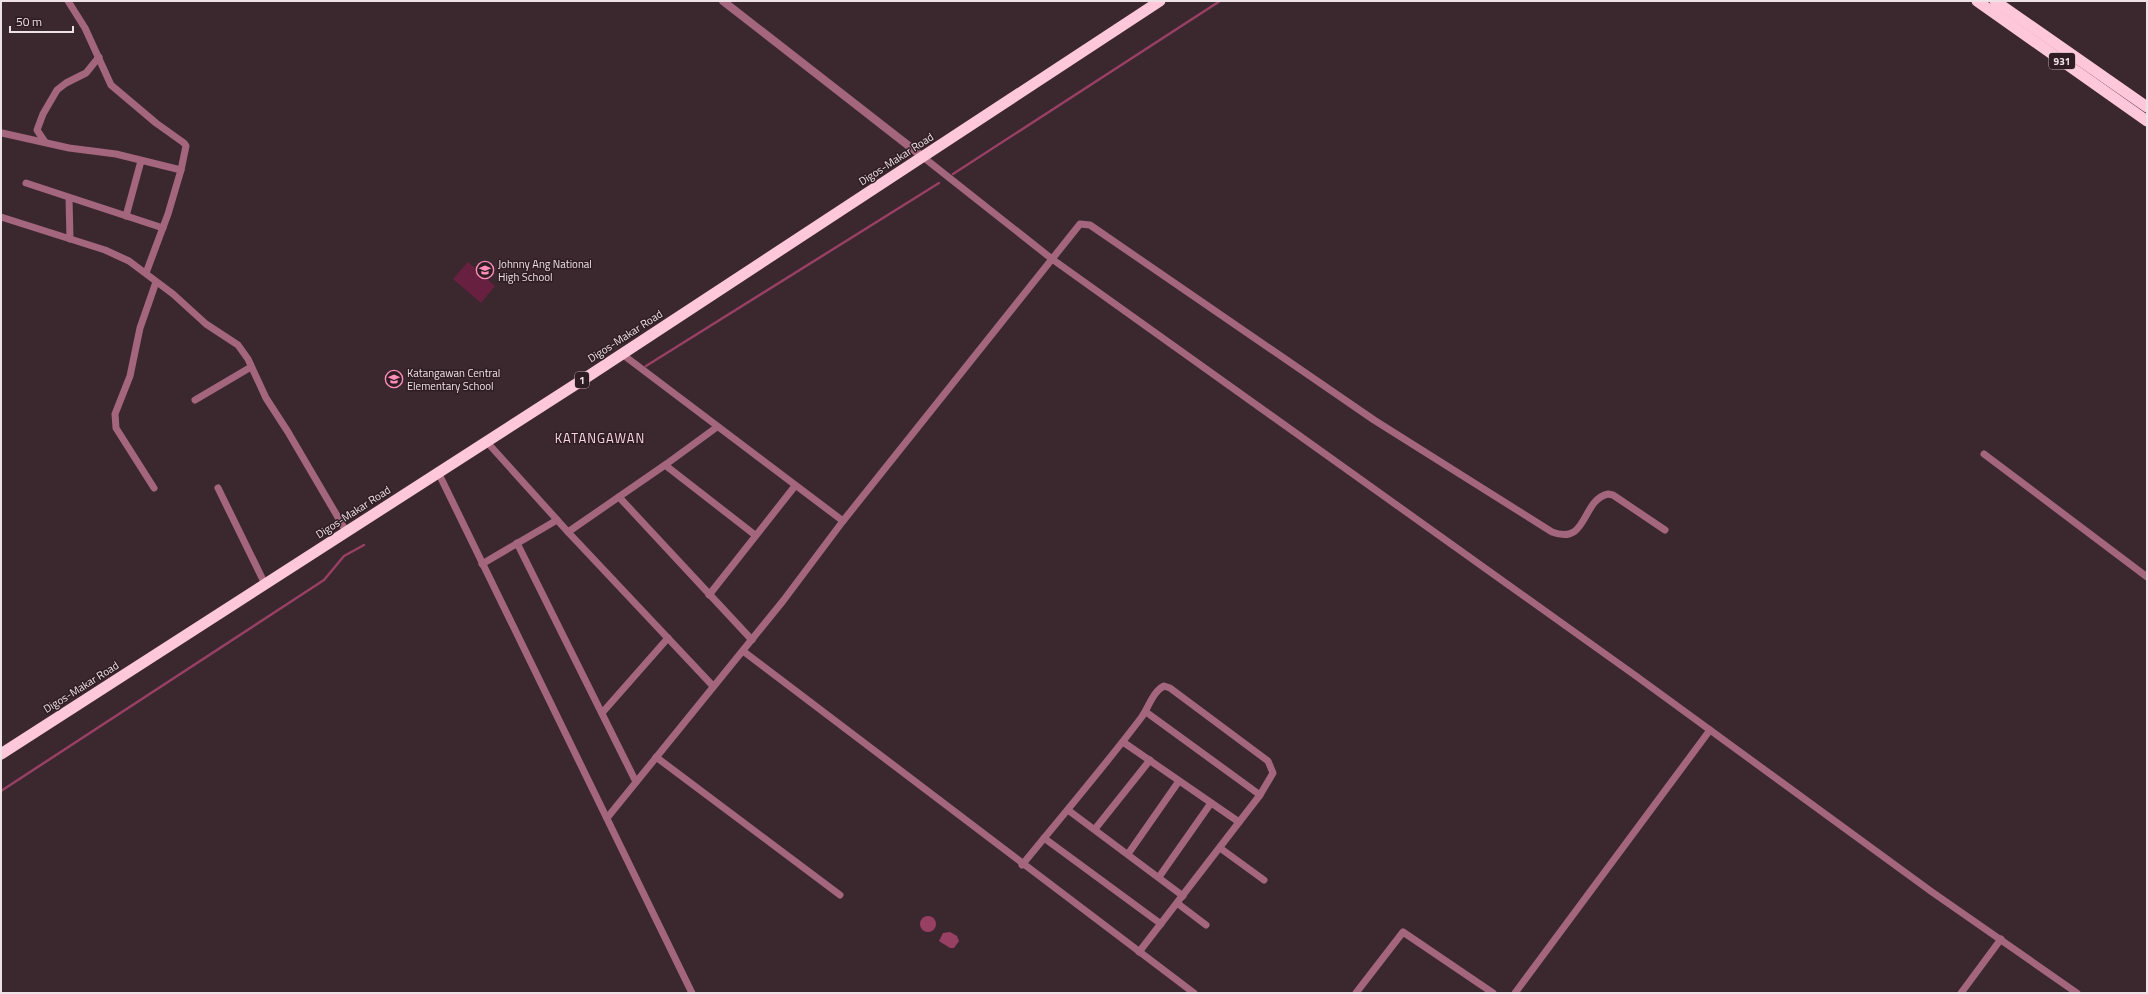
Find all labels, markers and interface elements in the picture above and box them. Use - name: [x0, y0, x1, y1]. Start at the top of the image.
- scale bar: [10, 8, 73, 34]
- text: 50 m: [16, 12, 42, 31]
- road number: 931: [2049, 53, 2075, 69]
- street label: Digos-Makar Road: [855, 129, 937, 189]
- place label: Johnny Ang National High School: [498, 256, 592, 285]
- school or university icon: Johnny Ang National High School: [475, 260, 495, 280]
- street label: Digos-Makar Road: [584, 306, 666, 366]
- place label: Katangawan Central Elementary School: [407, 365, 500, 394]
- school or university icon: Katangawan Central Elementary School: [384, 369, 404, 389]
- road number: 1: [575, 372, 589, 388]
- district label: KATANGAWAN: [555, 428, 645, 448]
- street label: Digos-Makar Road: [312, 482, 394, 542]
- street label: Digos-Makar Road: [40, 657, 122, 717]

